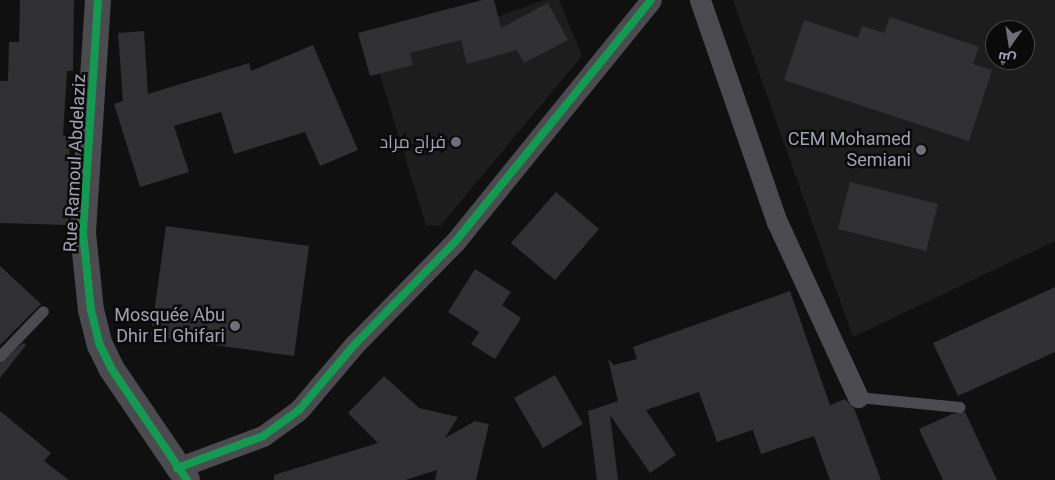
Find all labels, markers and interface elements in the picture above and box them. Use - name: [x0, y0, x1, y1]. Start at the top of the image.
- north arrow: [985, 20, 1035, 70]
- text: ش: [996, 49, 1017, 68]
- street label: Rue Ramoul Abdelaziz: [60, 73, 90, 253]
- place label: CEM Mohamed Semiani: [788, 129, 911, 172]
- place label: فراج مراد: [379, 131, 446, 153]
- marker: فراج مراد: [450, 136, 462, 148]
- marker: CEM Mohamed Semiani: [915, 144, 927, 156]
- place label: Mosquée Abu Dhir El Ghifari: [114, 305, 225, 348]
- marker: Mosquée Abu Dhir El Ghifari: [229, 320, 241, 332]

